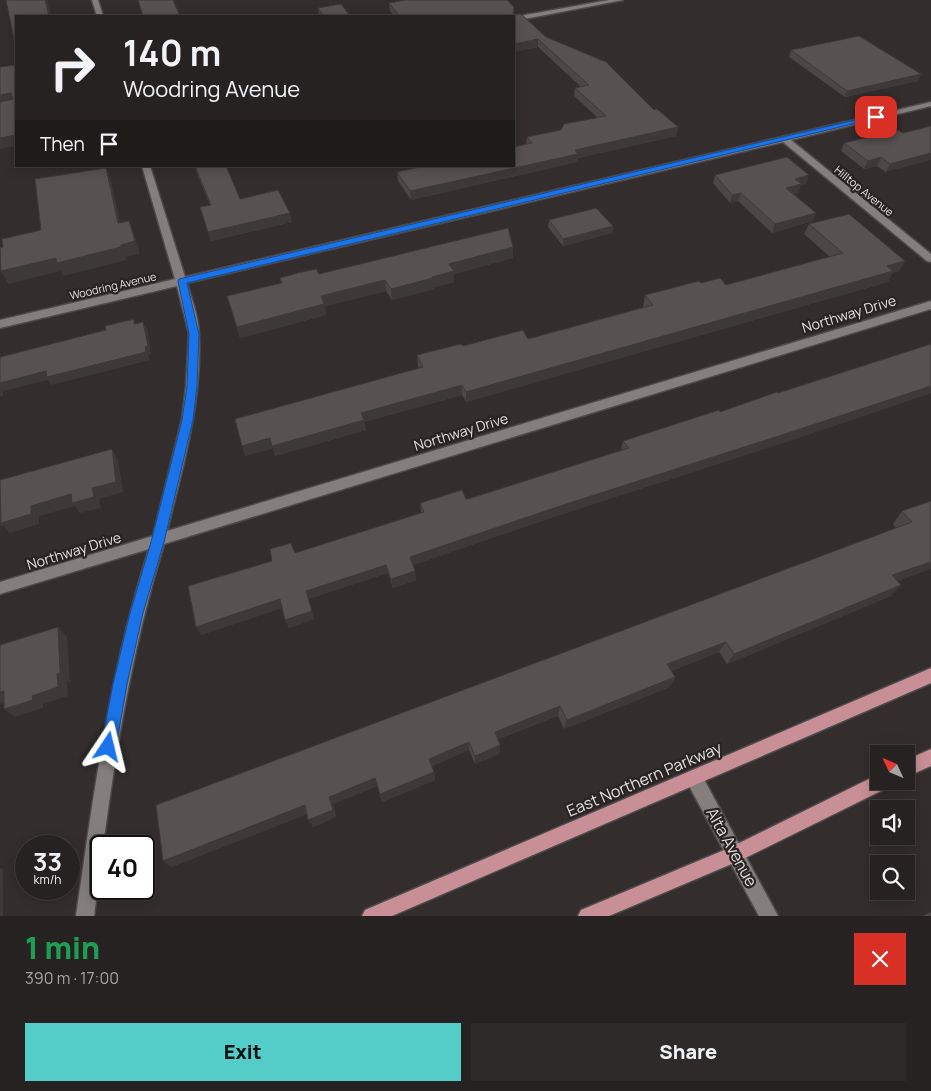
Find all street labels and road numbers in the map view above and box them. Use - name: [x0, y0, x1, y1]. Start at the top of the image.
- street label: Hilltop Avenue: [831, 162, 898, 220]
- street label: Woodring Avenue: [68, 268, 158, 303]
- street label: Northway Drive: [799, 290, 898, 337]
- street label: Northway Drive: [411, 408, 510, 455]
- street label: Northway Drive: [24, 527, 123, 574]
- street label: East Northern Parkway: [563, 736, 725, 822]
- street label: Alta Avenue: [701, 804, 763, 890]

